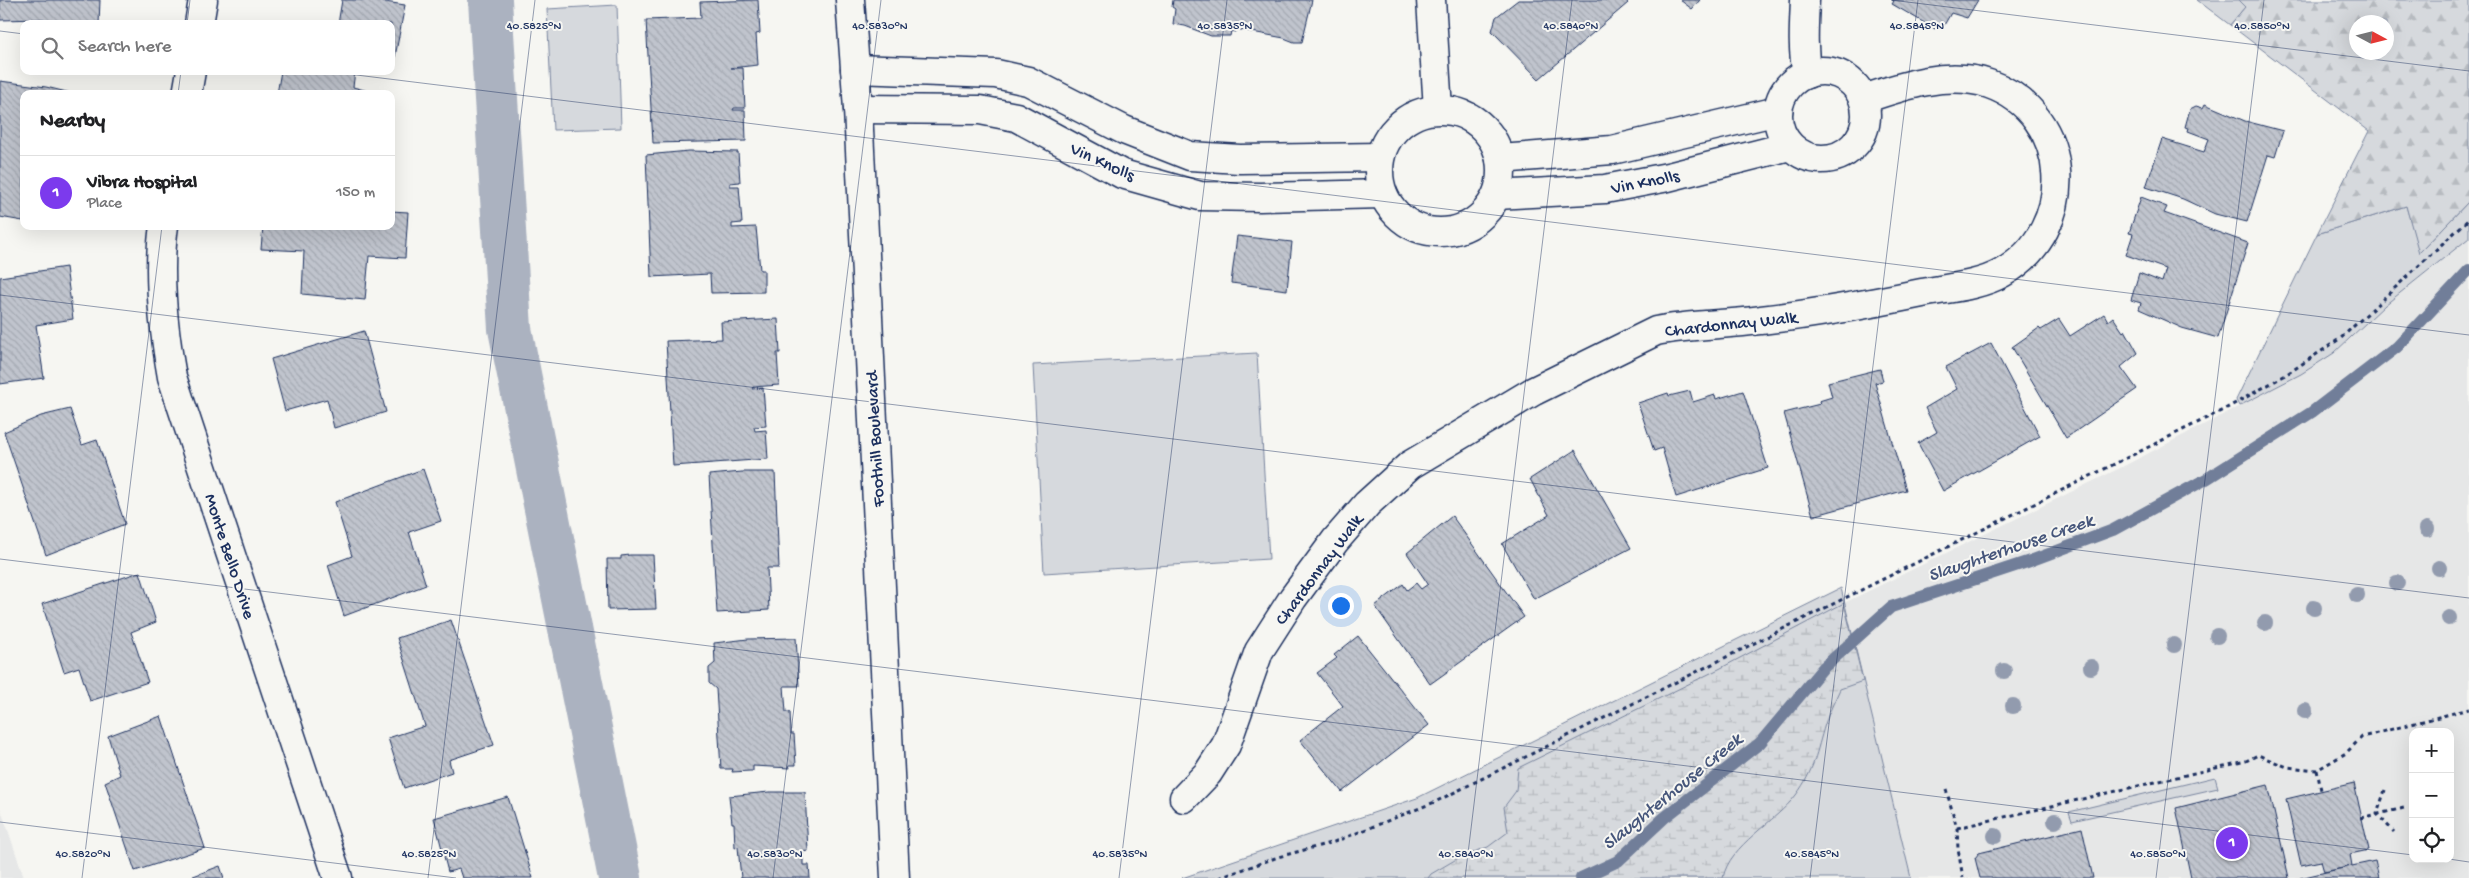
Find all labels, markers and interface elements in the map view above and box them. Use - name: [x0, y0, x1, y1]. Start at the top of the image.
- north arrow: [2349, 15, 2394, 60]
- search box: [20, 20, 395, 75]
- text: 40.5825°N: [507, 20, 561, 34]
- text: 40.5830°N: [852, 20, 908, 34]
- text: 40.5835°N: [1198, 20, 1253, 34]
- text: 40.5840°N: [1544, 20, 1599, 34]
- text: 40.5845°N: [1890, 20, 1944, 34]
- text: 40.5850°N: [2234, 20, 2290, 34]
- icon: search: [38, 34, 66, 62]
- text: Search here: [78, 36, 172, 59]
- text: Nearby: [40, 110, 105, 135]
- street label: Vin Knolls: [1065, 139, 1139, 188]
- street label: Vin Knolls: [1609, 166, 1683, 201]
- text: Vibra Hospital: [87, 172, 197, 195]
- text: 1: [53, 184, 59, 203]
- text: 150 m: [336, 184, 375, 203]
- text: Place: [87, 195, 122, 214]
- street label: Chardonnay Walk: [1664, 308, 1801, 343]
- street label: Foothill Boulevard: [862, 369, 891, 508]
- street label: Monte Bello Drive: [198, 491, 259, 623]
- street label: Chardonnay Walk: [1272, 509, 1370, 630]
- water label: Slaughterhouse Creek: [1926, 510, 2098, 588]
- your location: [1328, 593, 1354, 619]
- water label: Slaughterhouse Creek: [1599, 728, 1749, 856]
- map controls: [2409, 728, 2454, 863]
- button: +: [2409, 728, 2454, 773]
- button: −: [2409, 773, 2454, 818]
- button: locate: [2409, 818, 2454, 863]
- pin: 1: [2216, 824, 2248, 862]
- text: 40.5820°N: [55, 848, 111, 862]
- text: 40.5825°N: [402, 848, 456, 862]
- text: 40.5830°N: [747, 848, 803, 862]
- text: 40.5835°N: [1093, 848, 1148, 862]
- text: 40.5840°N: [1439, 848, 1494, 862]
- text: 40.5845°N: [1785, 848, 1839, 862]
- text: 40.5850°N: [2130, 848, 2186, 862]

